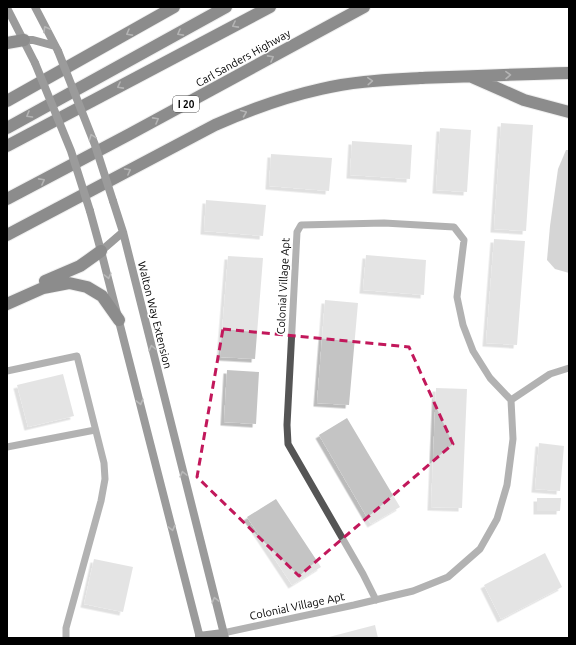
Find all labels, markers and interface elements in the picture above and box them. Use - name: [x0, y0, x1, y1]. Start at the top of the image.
- one-way arrow: [232, 21, 239, 28]
- one-way arrow: [44, 26, 51, 34]
- street label: Carl Sanders Highway: [194, 27, 293, 89]
- one-way arrow: [177, 28, 184, 35]
- one-way arrow: [125, 29, 133, 36]
- one-way arrow: [266, 55, 274, 63]
- one-way arrow: [505, 70, 511, 79]
- one-way arrow: [367, 77, 373, 86]
- one-way arrow: [117, 82, 125, 89]
- road number: I 20: [173, 96, 199, 112]
- one-way arrow: [241, 109, 248, 117]
- one-way arrow: [26, 111, 33, 118]
- one-way arrow: [152, 117, 160, 125]
- one-way arrow: [89, 134, 97, 141]
- one-way arrow: [124, 168, 131, 175]
- one-way arrow: [37, 178, 45, 186]
- street label: Colonial Village Apt: [274, 237, 292, 335]
- street label: Walton Way Extension: [136, 260, 174, 370]
- one-way arrow: [103, 272, 112, 279]
- one-way arrow: [148, 345, 156, 351]
- one-way arrow: [135, 398, 144, 405]
- one-way arrow: [180, 471, 188, 477]
- one-way arrow: [167, 524, 176, 531]
- street label: Colonial Village Apt: [248, 590, 346, 622]
- one-way arrow: [211, 597, 220, 604]

